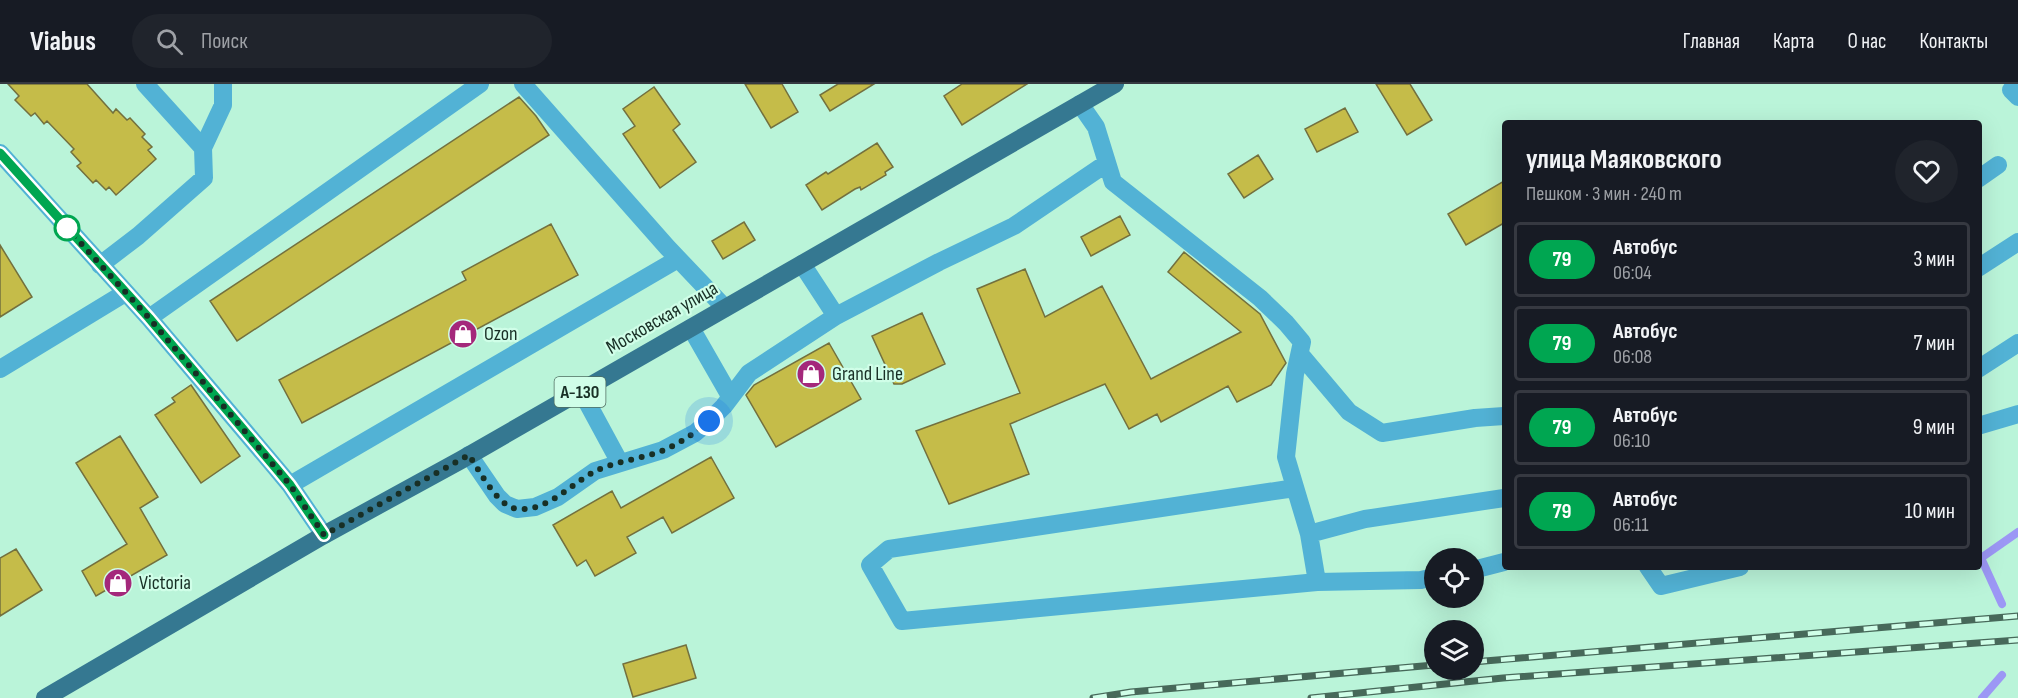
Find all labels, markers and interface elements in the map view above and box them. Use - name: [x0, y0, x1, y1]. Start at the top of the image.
- search box: [132, 14, 552, 68]
- text: Viabus: [30, 25, 96, 58]
- icon: search: [153, 25, 186, 58]
- text: Поиск: [201, 28, 247, 55]
- text: Главная: [1683, 29, 1740, 54]
- text: Карта: [1773, 29, 1814, 54]
- text: О нас: [1847, 29, 1886, 54]
- text: Контакты: [1919, 29, 1988, 54]
- button: heart: [1895, 140, 1958, 203]
- text: улица Маяковского: [1526, 143, 1722, 176]
- text: Пешком · 3 мин · 240 m: [1526, 182, 1682, 206]
- unlabelled marker: [54, 215, 80, 241]
- text: Автобус: [1613, 234, 1678, 261]
- text: 3 мин: [1913, 246, 1955, 273]
- text: 79: [1552, 247, 1572, 272]
- text: 06:04: [1613, 261, 1652, 285]
- street label: Московская улица: [602, 276, 722, 360]
- shop icon: Ozon: [447, 318, 479, 350]
- text: Автобус: [1613, 318, 1678, 345]
- place label: Ozon: [484, 322, 518, 346]
- text: 7 мин: [1914, 330, 1955, 357]
- text: 79: [1552, 331, 1572, 356]
- text: 06:08: [1613, 345, 1652, 369]
- shop icon: Grand Line: [795, 358, 827, 390]
- place label: Grand Line: [832, 362, 903, 386]
- road number: А-130: [554, 377, 606, 407]
- text: Автобус: [1613, 402, 1678, 429]
- your location: [694, 406, 724, 436]
- text: 9 мин: [1913, 414, 1955, 441]
- text: 79: [1552, 415, 1572, 440]
- text: 06:10: [1613, 429, 1650, 453]
- text: Автобус: [1613, 486, 1678, 513]
- text: 10 мин: [1905, 498, 1955, 525]
- text: 79: [1552, 499, 1572, 524]
- text: 06:11: [1613, 513, 1648, 537]
- map controls: [1424, 548, 1484, 680]
- button: locate: [1424, 548, 1484, 608]
- shop icon: Victoria: [102, 567, 134, 599]
- place label: Victoria: [139, 571, 191, 595]
- button: layers: [1424, 620, 1484, 680]

